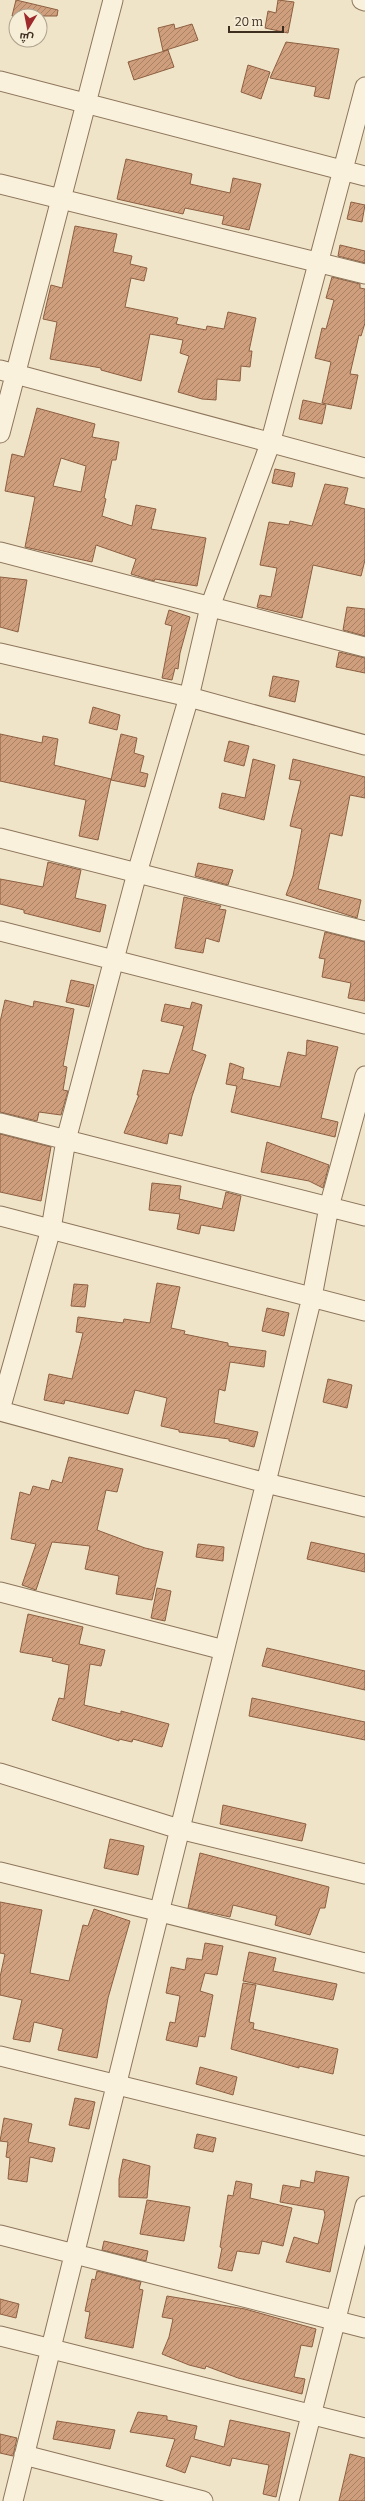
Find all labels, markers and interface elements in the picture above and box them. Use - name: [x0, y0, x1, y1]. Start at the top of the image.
- north arrow: [8, 8, 48, 48]
- scale bar: [229, 8, 283, 34]
- text: 20 m: [235, 15, 264, 29]
- text: ش: [18, 30, 34, 45]

